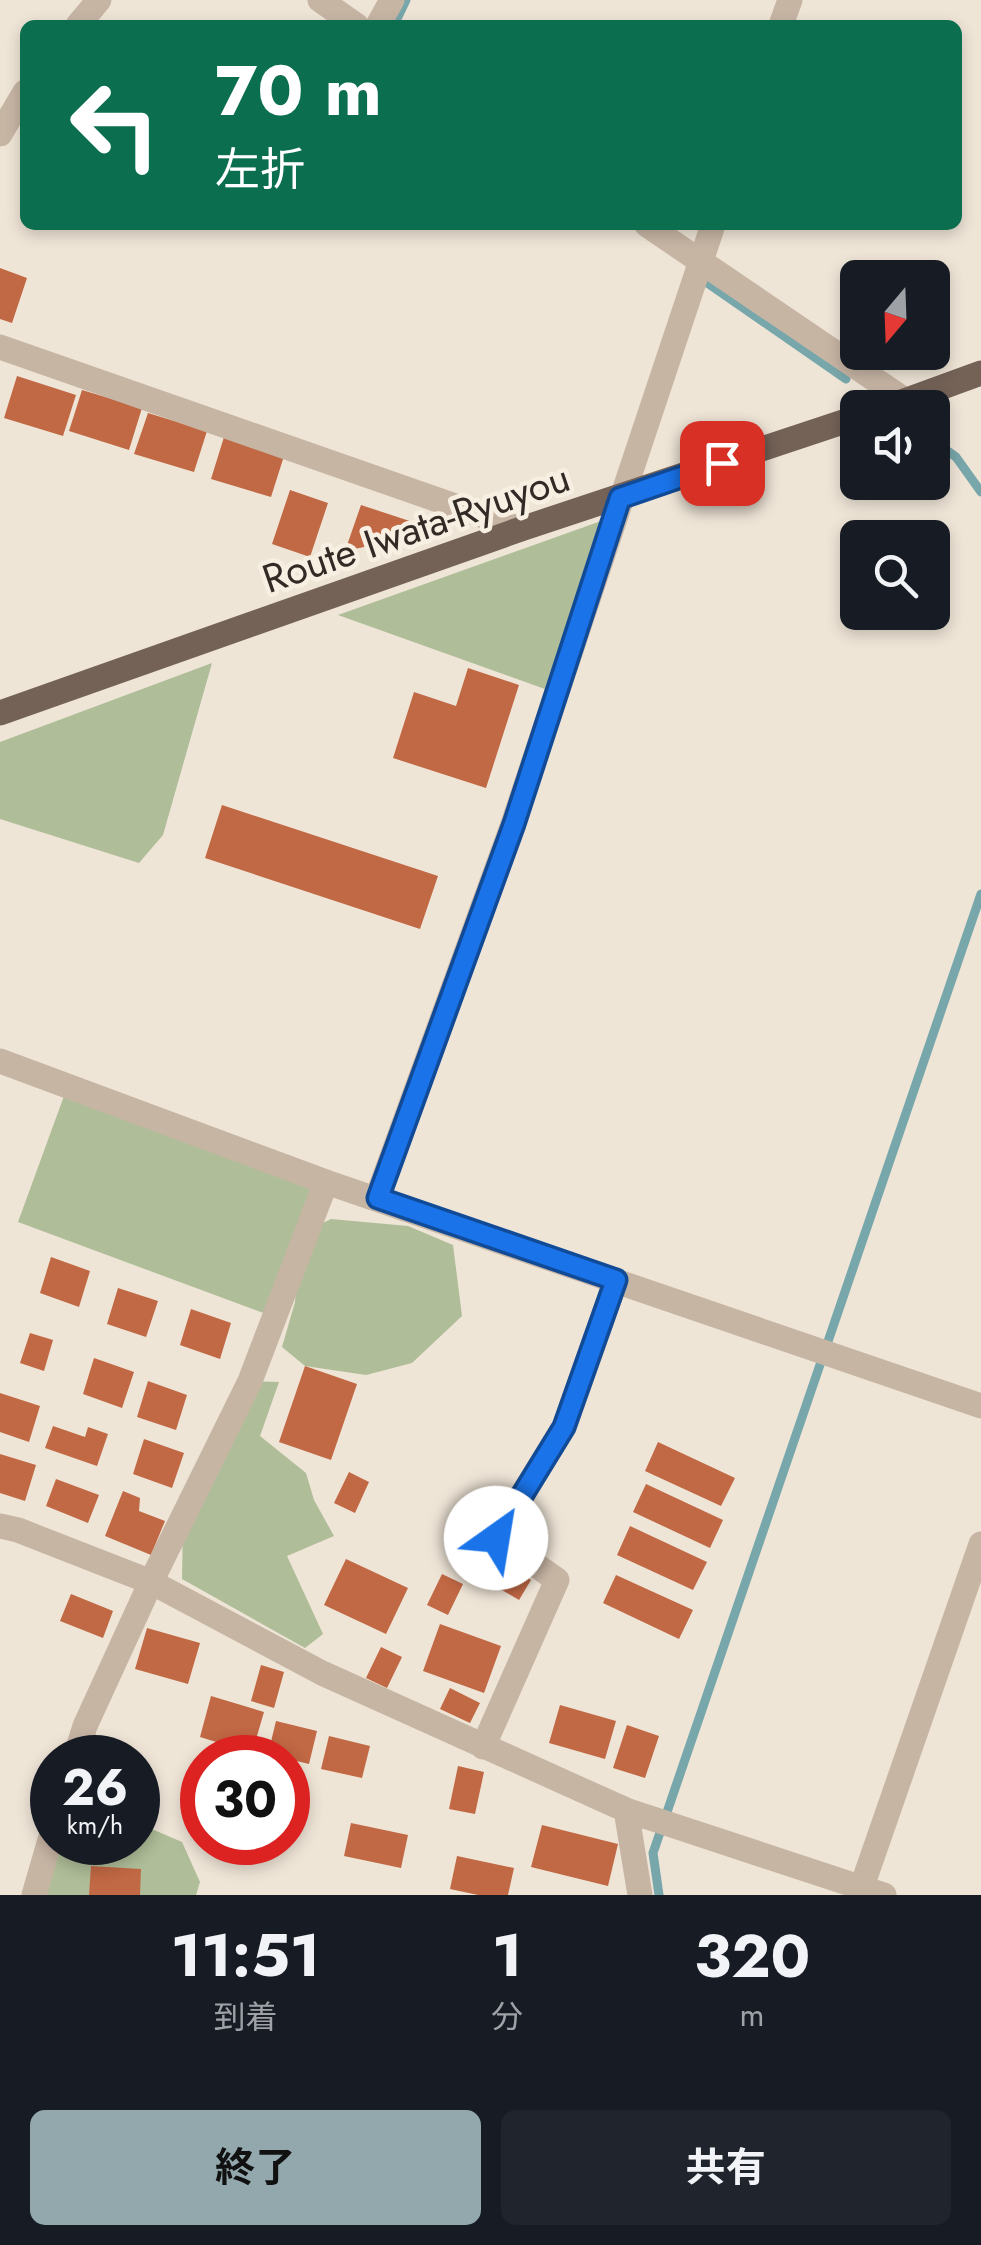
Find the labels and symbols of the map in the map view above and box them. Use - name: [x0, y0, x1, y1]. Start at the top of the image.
- north arrow: [840, 260, 950, 370]
- pin: [680, 421, 765, 506]
- street label: Route Iwata-Ryuyou: [254, 448, 578, 608]
- position arrow: [444, 1486, 548, 1590]
- speed limit sign: 30: [180, 1735, 310, 1865]

